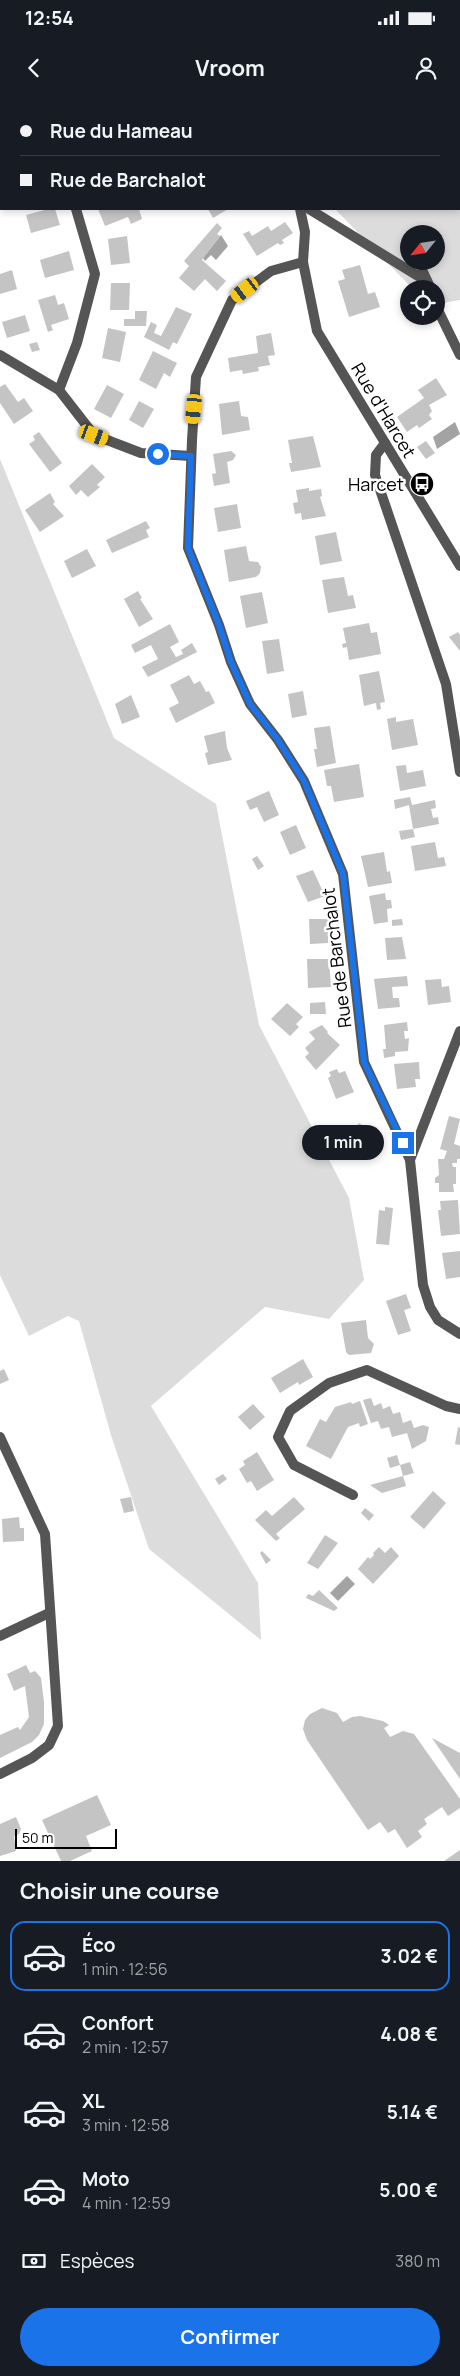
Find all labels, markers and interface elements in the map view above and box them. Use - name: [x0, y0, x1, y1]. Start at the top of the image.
- text: 12:54: [25, 5, 74, 31]
- text: Vroom: [195, 53, 265, 83]
- icon: back: [20, 54, 48, 82]
- icon: person: [412, 54, 440, 82]
- text: Rue du Hameau: [50, 118, 193, 144]
- text: Rue de Barchalot: [50, 167, 206, 193]
- north arrow: [400, 225, 445, 270]
- map controls: [400, 225, 445, 325]
- car: [228, 275, 261, 305]
- button: locate: [400, 280, 445, 325]
- street label: Rue d'Harcet: [346, 358, 422, 462]
- car: [185, 393, 202, 425]
- car: [77, 423, 110, 447]
- route start: [147, 443, 169, 465]
- bus stop icon: Harcet: [409, 471, 435, 497]
- place label: Harcet: [348, 472, 404, 496]
- street label: Rue de Barchalot: [315, 887, 357, 1029]
- callout: 1 min: [303, 1126, 386, 1160]
- text: 1 min: [323, 1131, 363, 1153]
- route end: [392, 1132, 414, 1154]
- scale bar: [15, 1826, 118, 1849]
- text: 50 m: [22, 1828, 53, 1847]
- text: Choisir une course: [20, 1876, 219, 1906]
- text: Éco: [82, 1932, 116, 1958]
- icon: car: [22, 1934, 67, 1979]
- text: 3.02 €: [381, 1943, 438, 1969]
- text: 1 min · 12:56: [82, 1958, 168, 1980]
- text: Confort: [82, 2010, 154, 2036]
- icon: car: [22, 2012, 67, 2057]
- text: 4.08 €: [380, 2021, 438, 2047]
- text: 2 min · 12:57: [82, 2036, 169, 2058]
- text: XL: [82, 2088, 105, 2114]
- icon: car: [22, 2090, 67, 2135]
- text: 5.14 €: [387, 2099, 438, 2125]
- text: 3 min · 12:58: [82, 2114, 170, 2136]
- text: Moto: [82, 2166, 129, 2192]
- icon: car: [22, 2168, 67, 2213]
- text: 5.00 €: [379, 2177, 438, 2203]
- text: 4 min · 12:59: [82, 2192, 171, 2214]
- icon: cash: [20, 2247, 48, 2275]
- text: Espèces: [60, 2248, 134, 2274]
- text: 380 m: [395, 2250, 440, 2272]
- button: Confirmer: [20, 2308, 440, 2366]

